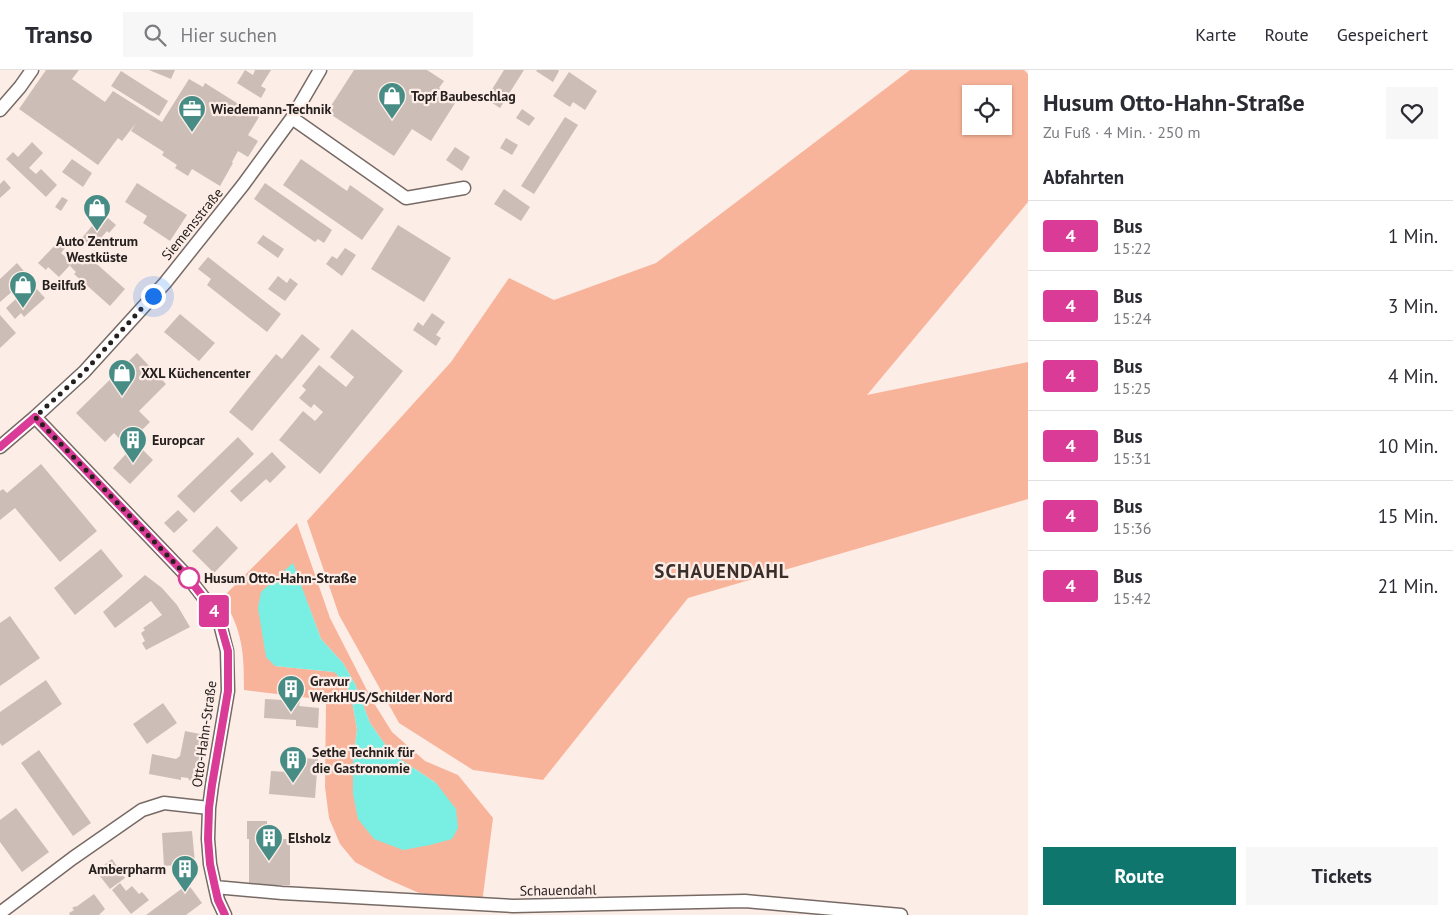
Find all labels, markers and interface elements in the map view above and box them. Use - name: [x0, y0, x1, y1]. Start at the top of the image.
- search box: [123, 12, 473, 57]
- text: Transo: [25, 19, 93, 50]
- icon: search: [141, 21, 169, 49]
- text: Hier suchen: [181, 23, 277, 47]
- text: Karte: [1195, 23, 1236, 46]
- text: Route: [1264, 23, 1309, 46]
- text: Gespeichert: [1337, 23, 1428, 46]
- shop icon: Topf Baubeschlag: [377, 81, 407, 120]
- map controls: [962, 85, 1012, 135]
- button: locate: [962, 85, 1012, 135]
- place label: Topf Baubeschlag: [411, 87, 516, 105]
- text: Husum Otto-Hahn-Straße: [1043, 87, 1305, 118]
- button: heart: [1386, 87, 1438, 139]
- office icon: Wiedemann-Technik: [177, 94, 207, 133]
- place label: Wiedemann-Technik: [211, 100, 331, 118]
- text: Zu Fuß · 4 Min. · 250 m: [1043, 122, 1201, 142]
- text: Abfahrten: [1043, 165, 1124, 189]
- street label: Siemensstraße: [157, 184, 227, 264]
- shop icon: Auto Zentrum Westküste: [82, 193, 112, 232]
- text: Bus: [1113, 214, 1142, 238]
- text: 4: [1065, 224, 1076, 247]
- text: 1 Min.: [1388, 224, 1438, 248]
- place label: Auto Zentrum Westküste: [56, 232, 138, 266]
- text: 15:22: [1113, 238, 1151, 258]
- shop icon: Beilfuß: [8, 270, 38, 309]
- place label: Beilfuß: [42, 276, 86, 294]
- your location: [141, 284, 166, 309]
- text: Bus: [1113, 284, 1142, 308]
- text: 4: [1065, 294, 1076, 317]
- text: 3 Min.: [1388, 294, 1438, 318]
- text: 15:24: [1113, 308, 1151, 328]
- text: Bus: [1113, 354, 1142, 378]
- shop icon: XXL Küchencenter: [107, 358, 137, 397]
- place label: XXL Küchencenter: [141, 364, 250, 382]
- text: 4: [1065, 364, 1076, 387]
- text: 4 Min.: [1388, 364, 1438, 388]
- text: 15:25: [1113, 378, 1151, 398]
- text: Bus: [1113, 424, 1142, 448]
- building icon: Europcar: [118, 425, 148, 464]
- place label: Europcar: [152, 431, 205, 449]
- text: 4: [1065, 434, 1076, 457]
- text: 10 Min.: [1378, 434, 1438, 458]
- text: 15:31: [1113, 448, 1151, 468]
- text: Bus: [1113, 494, 1142, 518]
- text: 4: [1065, 504, 1076, 527]
- text: 15 Min.: [1378, 504, 1438, 528]
- text: 15:36: [1113, 518, 1151, 538]
- district label: SCHAUENDAHL: [654, 559, 790, 583]
- text: Bus: [1113, 564, 1142, 588]
- marker: Husum Otto-Hahn-Straße: [178, 567, 200, 589]
- place label: Husum Otto-Hahn-Straße: [204, 569, 357, 587]
- text: 4: [1065, 574, 1076, 597]
- text: 21 Min.: [1378, 574, 1438, 598]
- text: 15:42: [1113, 588, 1151, 608]
- line badge: 4: [198, 595, 230, 627]
- text: 4: [209, 599, 219, 622]
- place label: Gravur WerkHUS/Schilder Nord: [310, 672, 453, 706]
- building icon: Gravur WerkHUS/Schilder Nord: [276, 674, 306, 713]
- street label: Otto-Hahn-Straße: [188, 680, 220, 788]
- place label: Sethe Technik für die Gastronomie: [312, 743, 415, 777]
- building icon: Sethe Technik für die Gastronomie: [278, 745, 308, 784]
- building icon: Elsholz: [254, 823, 284, 862]
- place label: Elsholz: [288, 829, 331, 847]
- button: Route: [1043, 847, 1236, 905]
- button: Tickets: [1246, 847, 1438, 905]
- building icon: Amberpharm: [170, 854, 200, 893]
- place label: Amberpharm: [88, 860, 166, 878]
- street label: Schauendahl: [519, 880, 597, 900]

